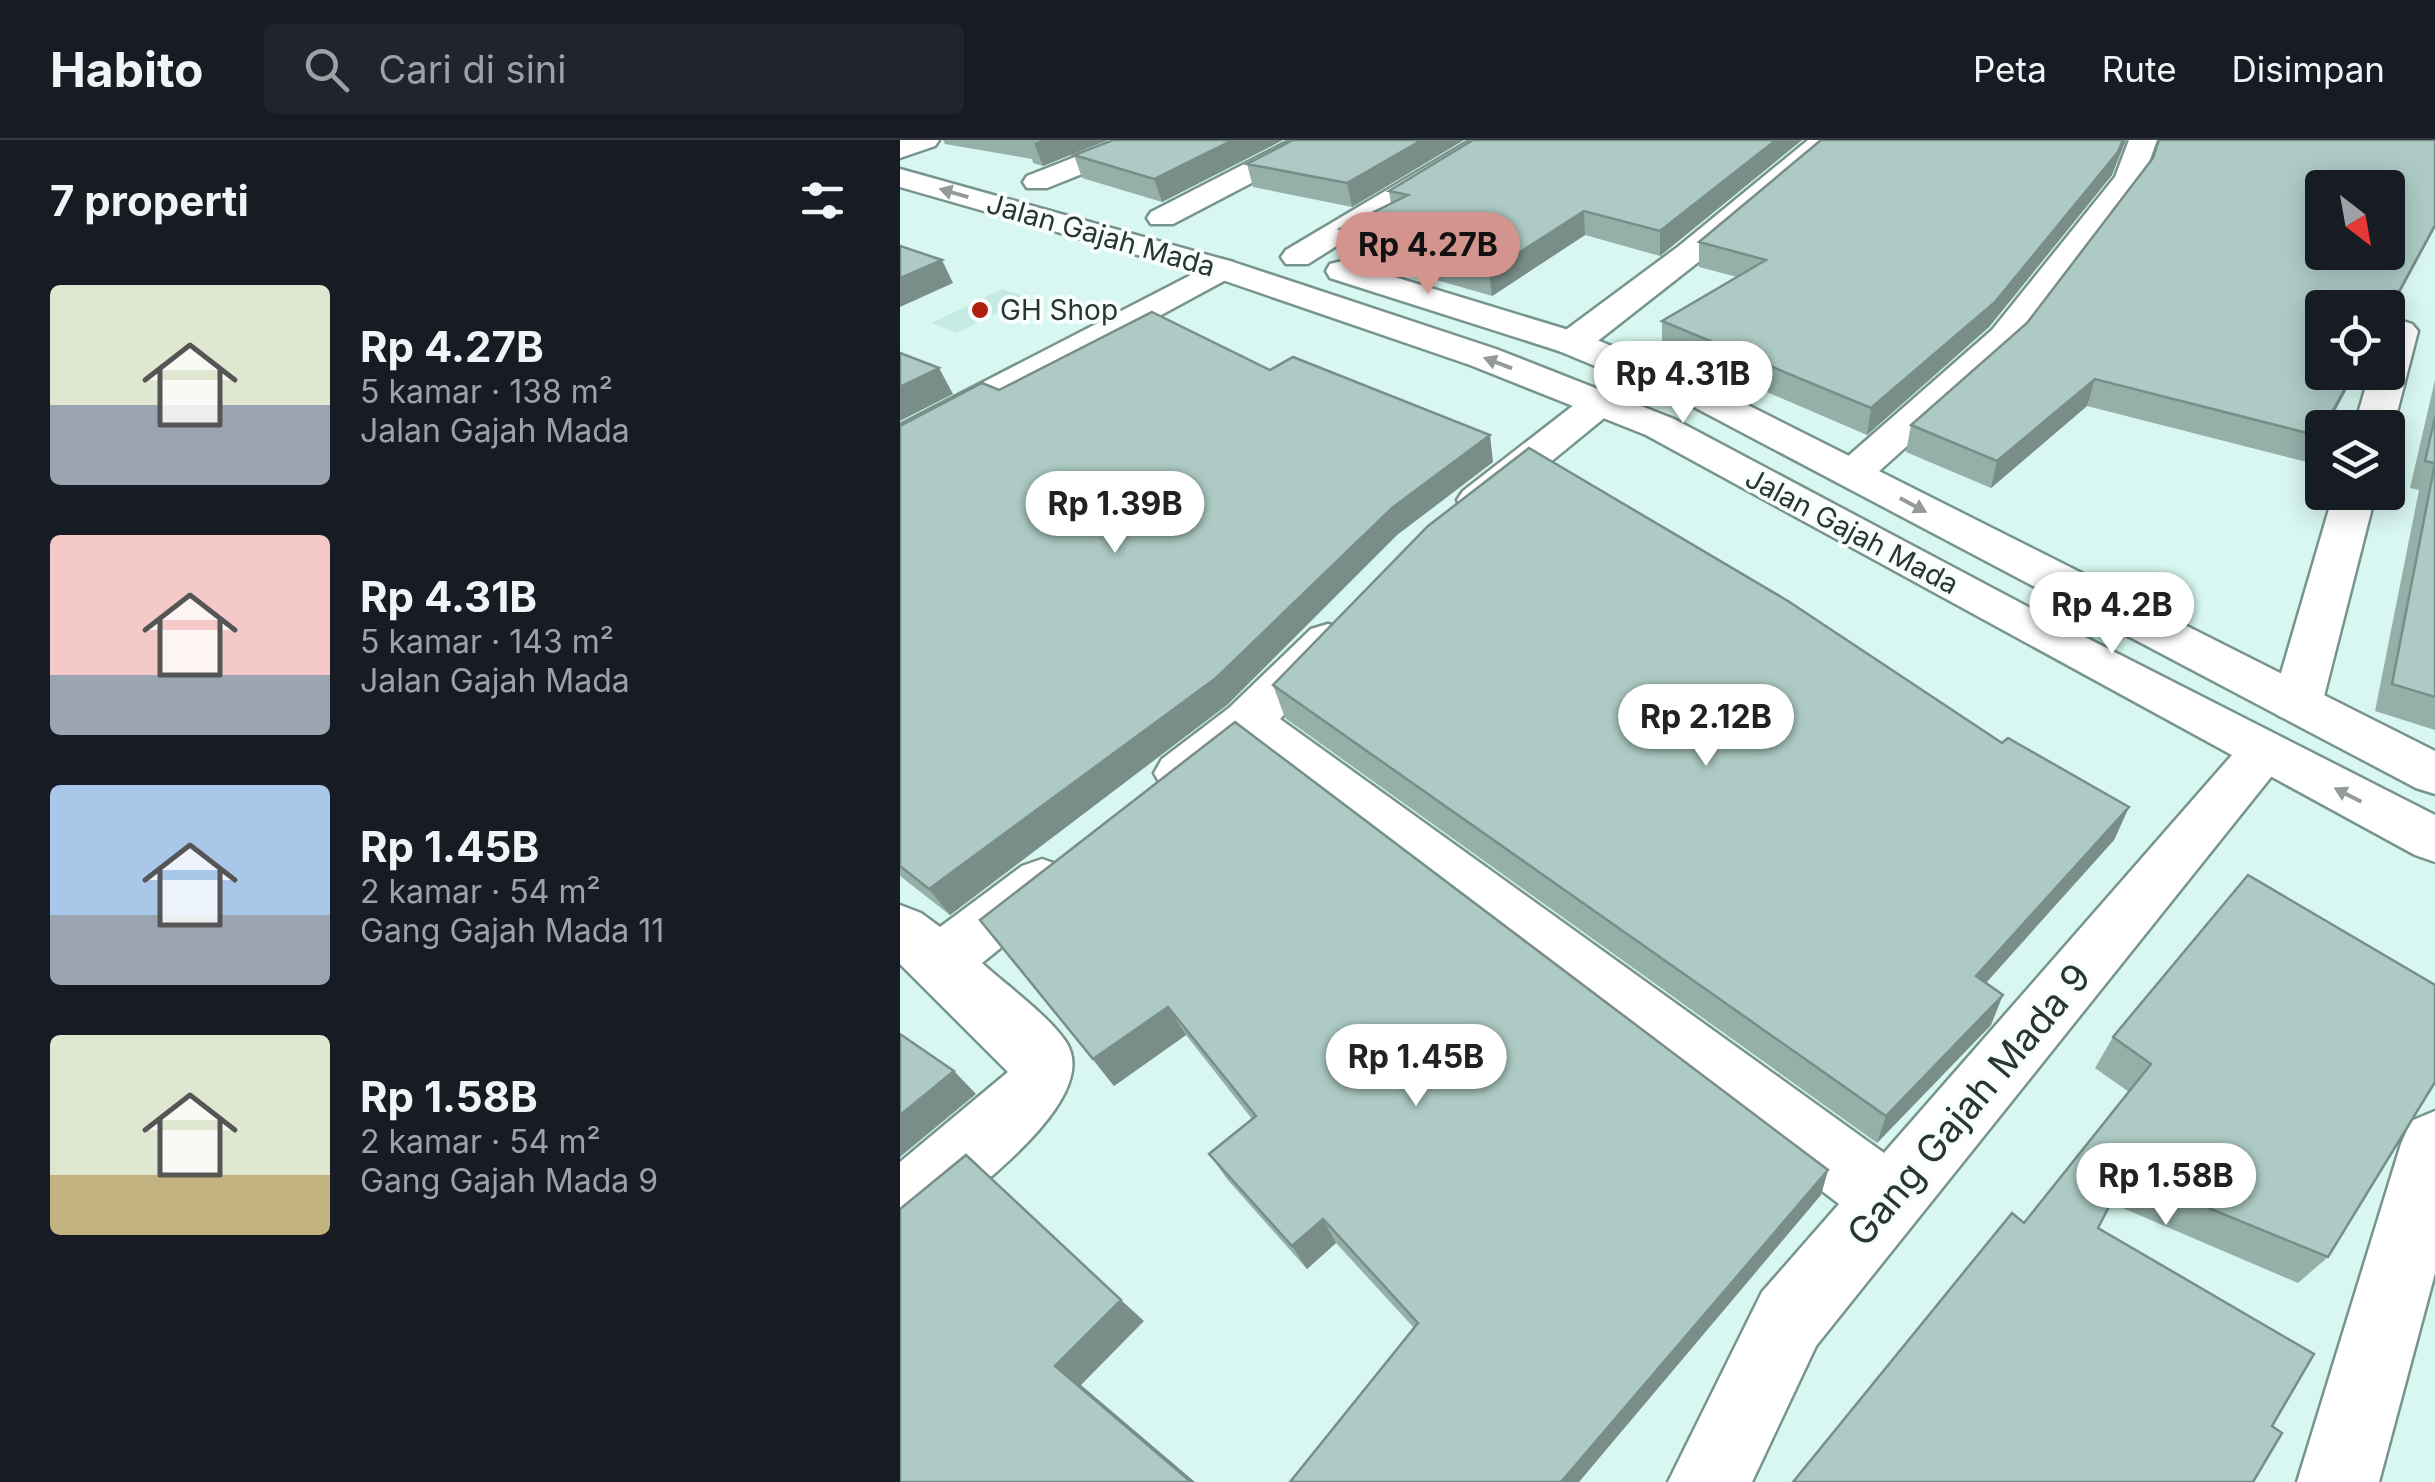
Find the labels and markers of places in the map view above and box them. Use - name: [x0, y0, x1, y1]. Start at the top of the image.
- pin: Rp 4.27B: [1325, 212, 1531, 297]
- place label: GH Shop: [1000, 293, 1118, 327]
- marker: GH Shop: [969, 299, 991, 321]
- pin: Rp 4.31B: [1580, 341, 1786, 426]
- pin: Rp 1.39B: [1012, 471, 1218, 556]
- pin: Rp 4.2B: [2020, 572, 2204, 657]
- pin: Rp 2.12B: [1603, 684, 1809, 769]
- pin: Rp 1.45B: [1313, 1024, 1519, 1109]
- pin: Rp 1.58B: [2063, 1143, 2269, 1228]

